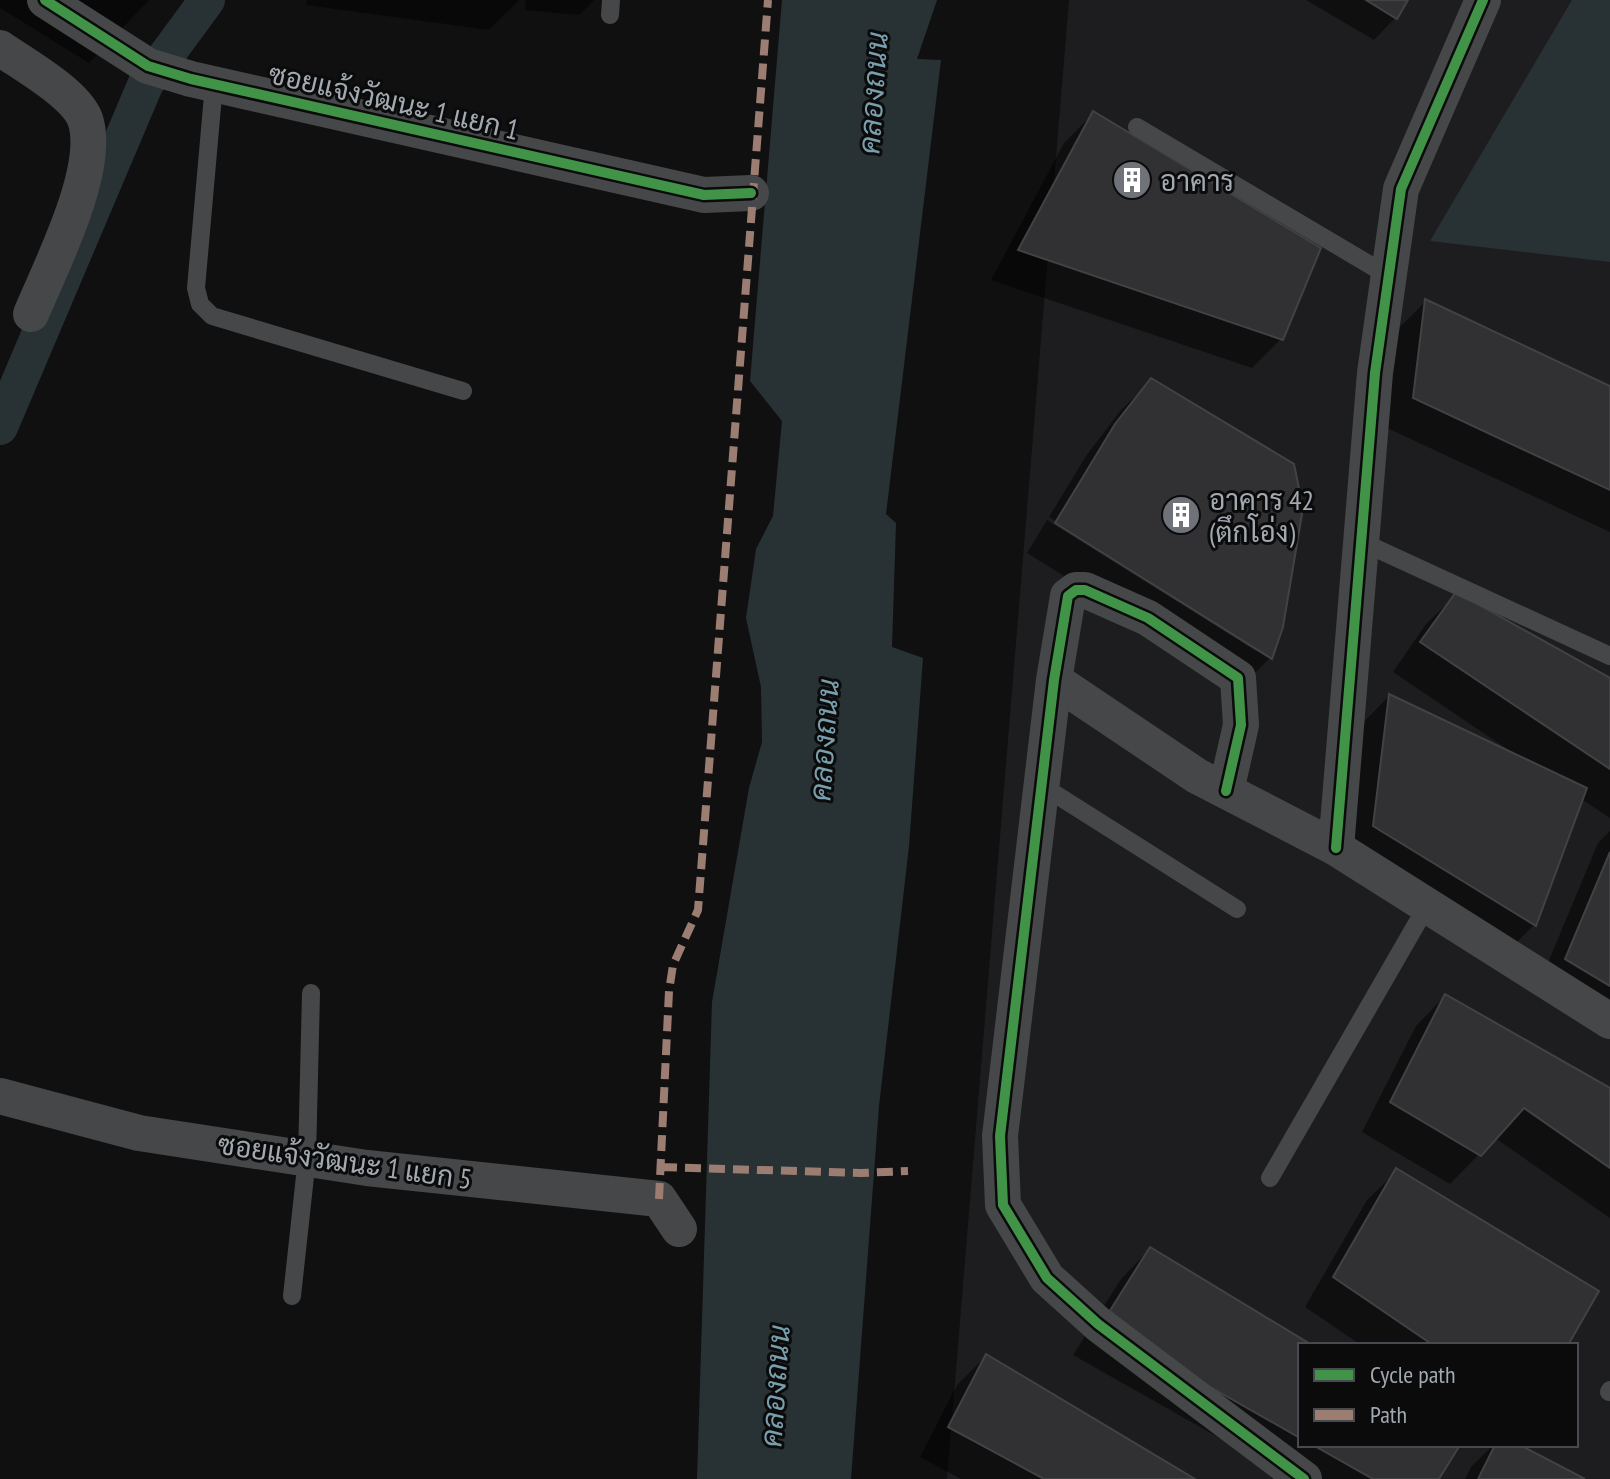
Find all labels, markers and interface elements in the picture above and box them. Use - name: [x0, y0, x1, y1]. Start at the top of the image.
- water label: คลองถนน: [848, 31, 896, 155]
- street label: ซอยแจ้งวัฒนะ 1 แยก 1: [265, 54, 523, 148]
- building icon: อาคาร: [1111, 159, 1153, 201]
- place label: อาคาร: [1160, 162, 1234, 199]
- place label: อาคาร 42 (ตึกโอ่ง): [1209, 481, 1314, 550]
- building icon: อาคาร 42 (ตึกโอ่ง): [1160, 494, 1202, 536]
- water label: คลองถนน: [799, 678, 847, 802]
- street label: ซอยแจ้งวัฒนะ 1 แยก 5: [216, 1125, 474, 1197]
- water label: คลองถนน: [750, 1324, 798, 1448]
- legend: [1298, 1343, 1578, 1447]
- text: Cycle path: [1370, 1359, 1456, 1390]
- text: Path: [1370, 1399, 1407, 1430]

